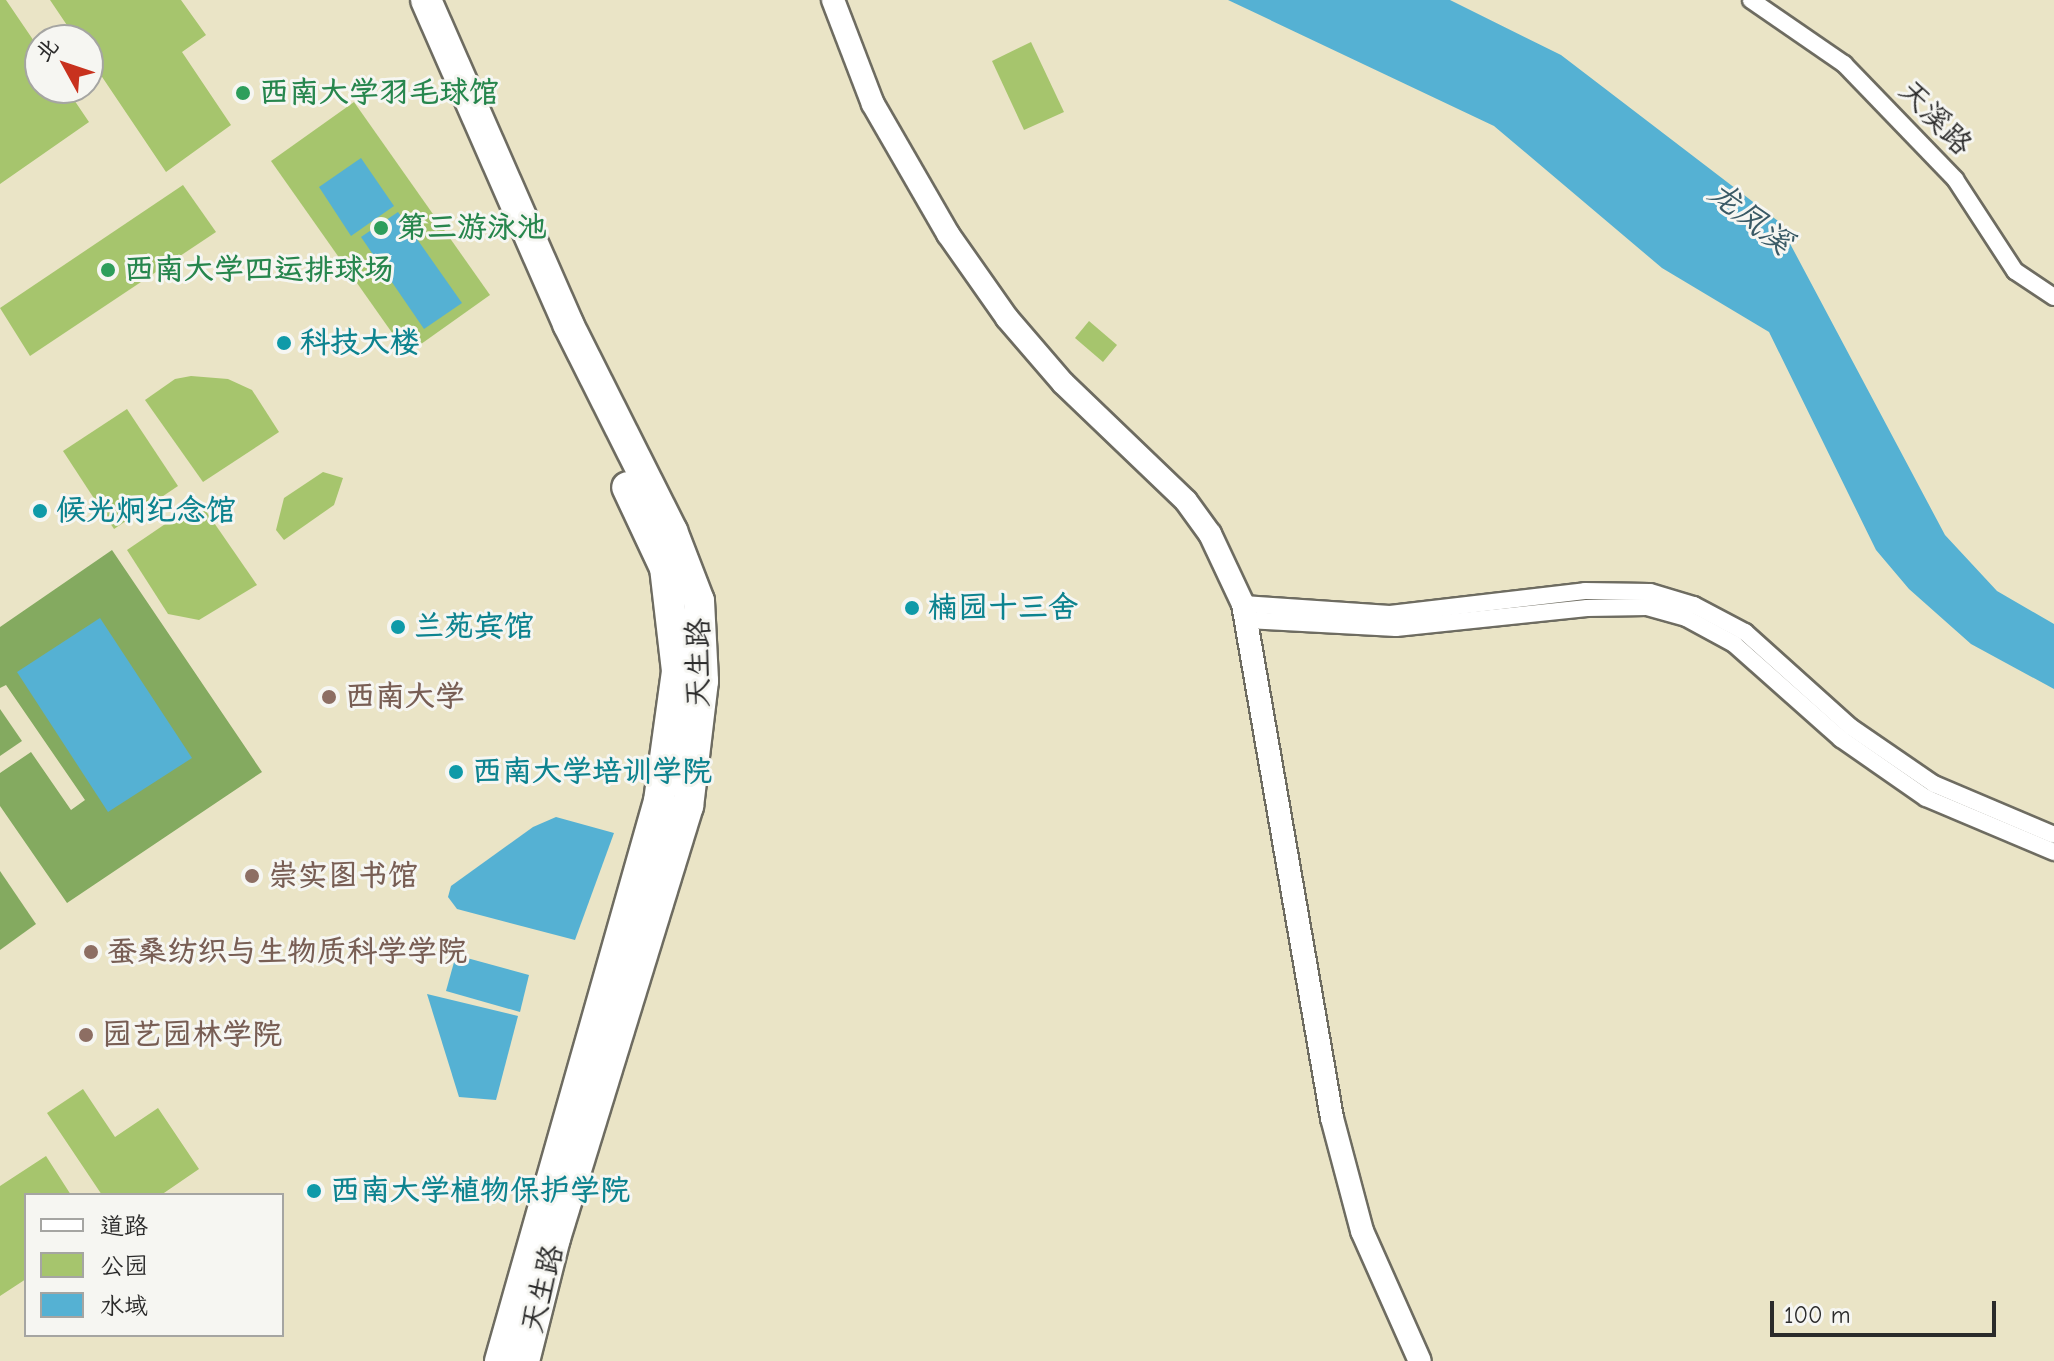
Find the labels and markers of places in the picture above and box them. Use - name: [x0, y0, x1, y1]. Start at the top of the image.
- place label: 西南大学羽毛球馆: [259, 75, 499, 111]
- marker: 西南大学羽毛球馆: [234, 84, 252, 102]
- place label: 第三游泳池: [397, 210, 547, 246]
- marker: 第三游泳池: [372, 219, 390, 237]
- place label: 西南大学四运排球场: [124, 252, 394, 288]
- marker: 西南大学四运排球场: [99, 261, 117, 279]
- place label: 科技大楼: [300, 325, 420, 361]
- marker: 科技大楼: [275, 334, 293, 352]
- place label: 候光炯纪念馆: [56, 493, 236, 529]
- marker: 候光炯纪念馆: [31, 502, 49, 520]
- place label: 楠园十三舍: [928, 590, 1078, 626]
- marker: 楠园十三舍: [903, 599, 921, 617]
- place label: 兰苑宾馆: [414, 609, 534, 645]
- marker: 兰苑宾馆: [389, 618, 407, 636]
- place label: 西南大学: [345, 679, 465, 715]
- marker: 西南大学: [320, 688, 338, 706]
- place label: 西南大学培训学院: [472, 754, 712, 790]
- marker: 西南大学培训学院: [447, 763, 465, 781]
- place label: 崇实图书馆: [268, 858, 418, 894]
- marker: 崇实图书馆: [243, 867, 261, 885]
- place label: 蚕桑纺织与生物质科学学院: [107, 934, 467, 970]
- marker: 蚕桑纺织与生物质科学学院: [82, 943, 100, 961]
- place label: 园艺园林学院: [102, 1017, 282, 1053]
- marker: 园艺园林学院: [77, 1026, 95, 1044]
- place label: 西南大学植物保护学院: [330, 1173, 630, 1209]
- marker: 西南大学植物保护学院: [305, 1182, 323, 1200]

